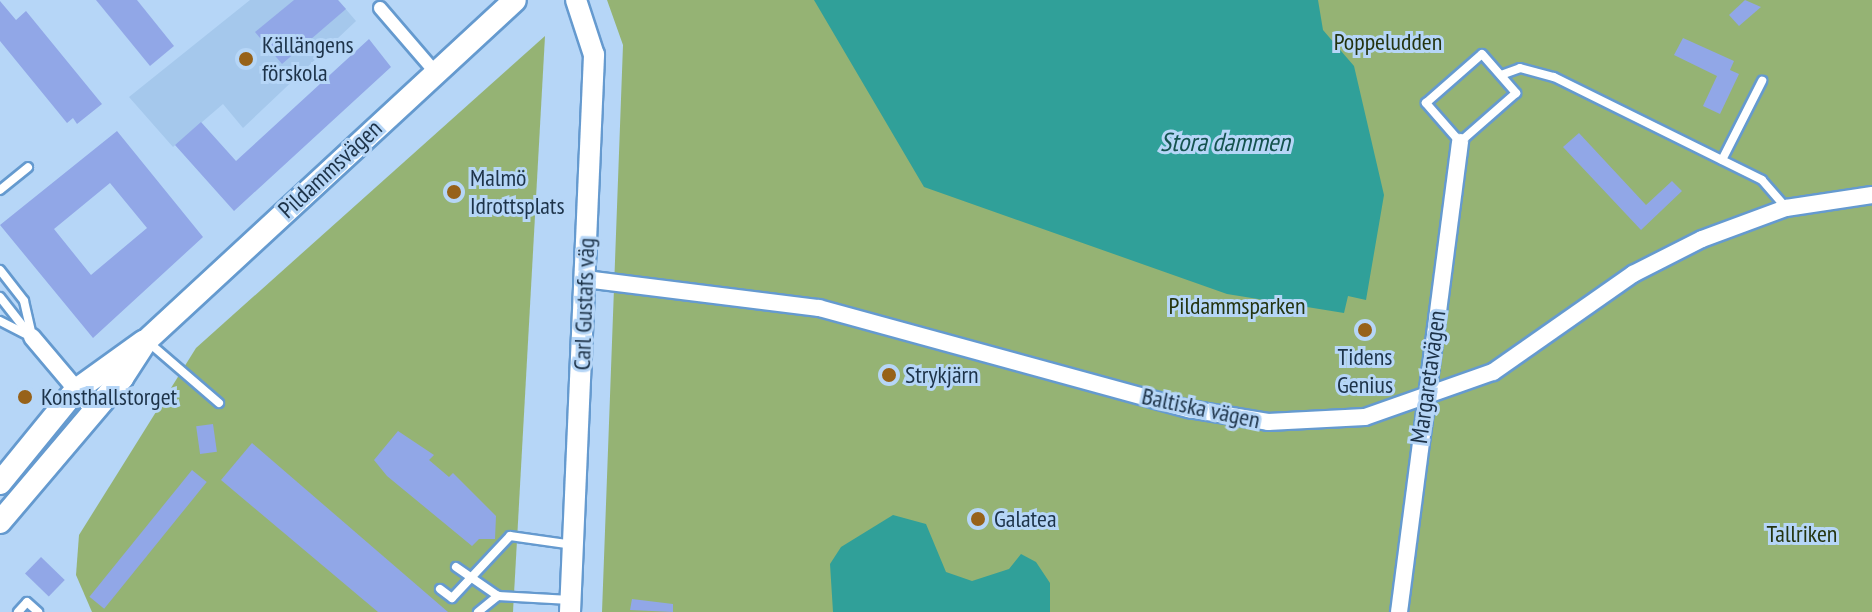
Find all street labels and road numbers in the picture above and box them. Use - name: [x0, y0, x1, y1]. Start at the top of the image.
- street label: Pildammsvägen: [272, 114, 388, 224]
- street label: Carl Gustafs väg: [567, 237, 601, 371]
- street label: Margaretavägen: [1404, 309, 1452, 445]
- street label: Baltiska vägen: [1139, 381, 1263, 435]

